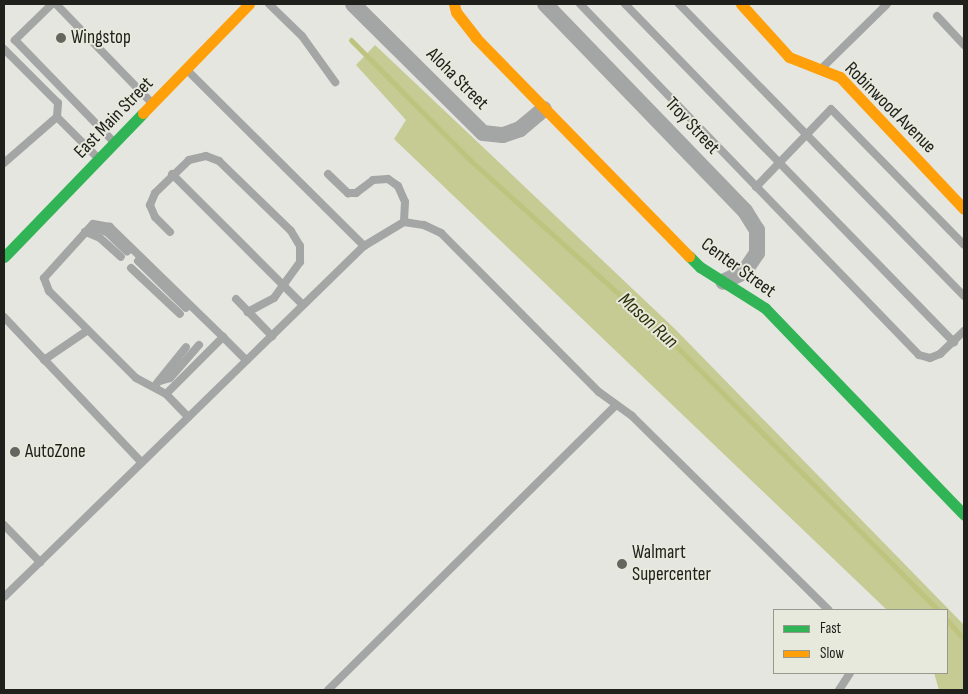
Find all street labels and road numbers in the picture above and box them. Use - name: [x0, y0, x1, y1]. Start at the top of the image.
- street label: Aloha Street: [421, 43, 493, 115]
- street label: Robinwood Avenue: [840, 58, 940, 158]
- street label: East Main Street: [70, 73, 158, 163]
- street label: Troy Street: [660, 93, 724, 159]
- street label: Center Street: [696, 233, 780, 303]

